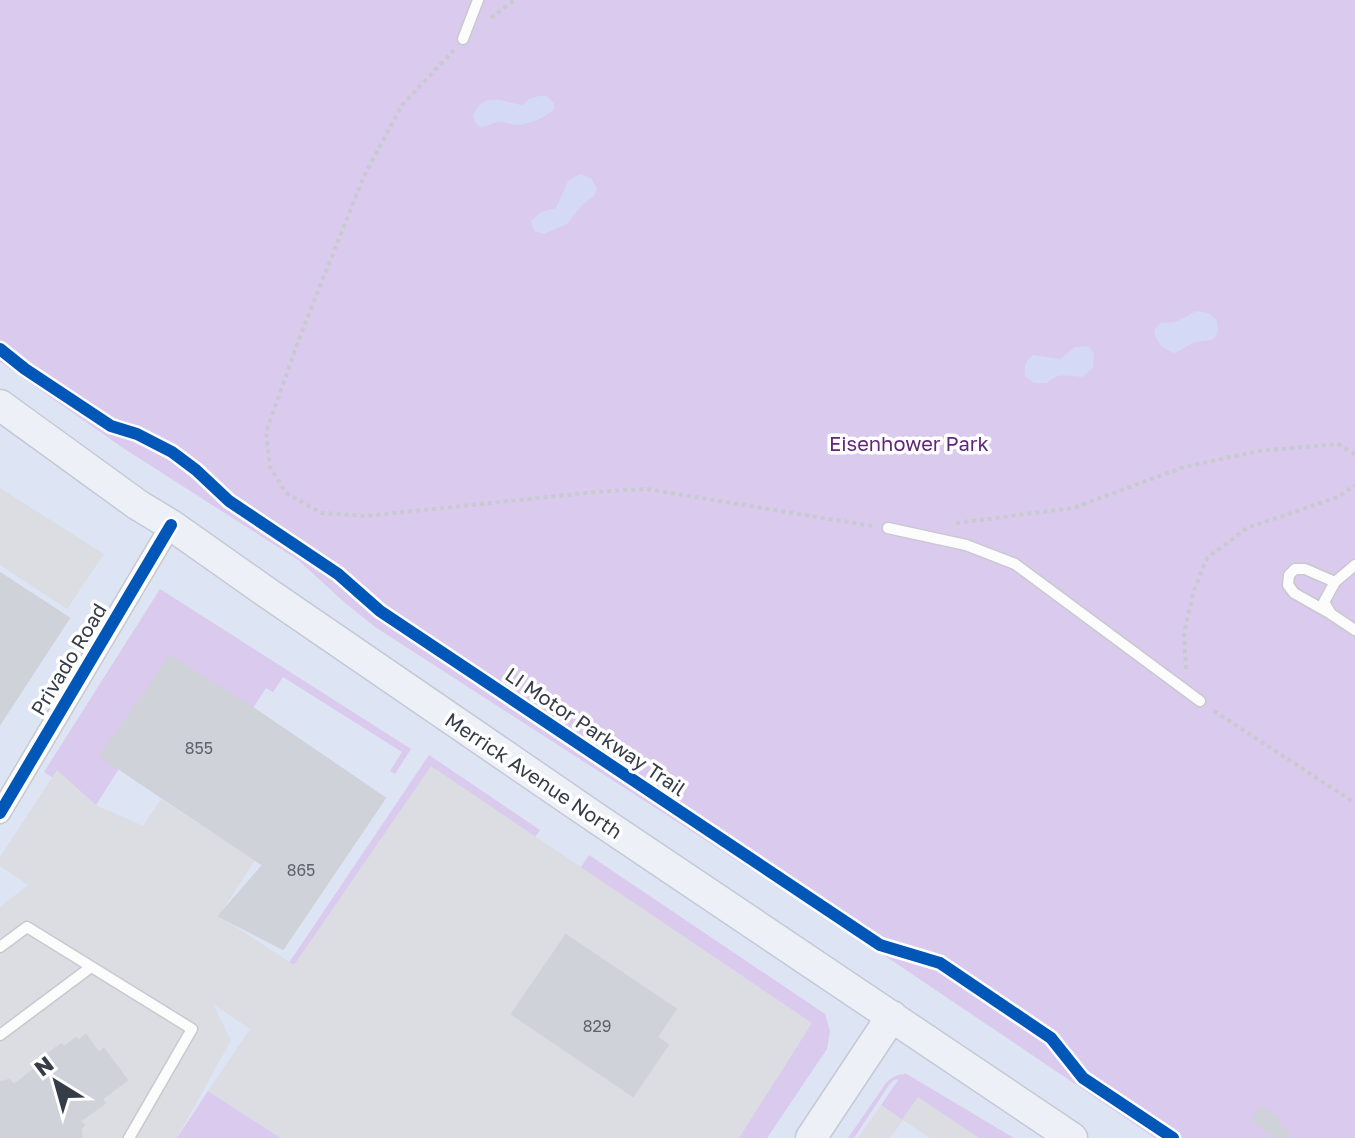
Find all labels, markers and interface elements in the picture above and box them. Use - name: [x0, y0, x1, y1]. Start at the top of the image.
- park label: Eisenhower Park: [829, 431, 989, 455]
- street label: Privado Road: [25, 599, 111, 719]
- street label: LI Motor Parkway Trail: [501, 662, 691, 800]
- street label: Merrick Avenue North: [441, 707, 627, 843]
- house number: 855: [185, 738, 213, 758]
- house number: 865: [287, 860, 315, 880]
- house number: 829: [583, 1016, 611, 1036]
- north arrow: [16, 1042, 96, 1122]
- text: N: [29, 1050, 58, 1081]

